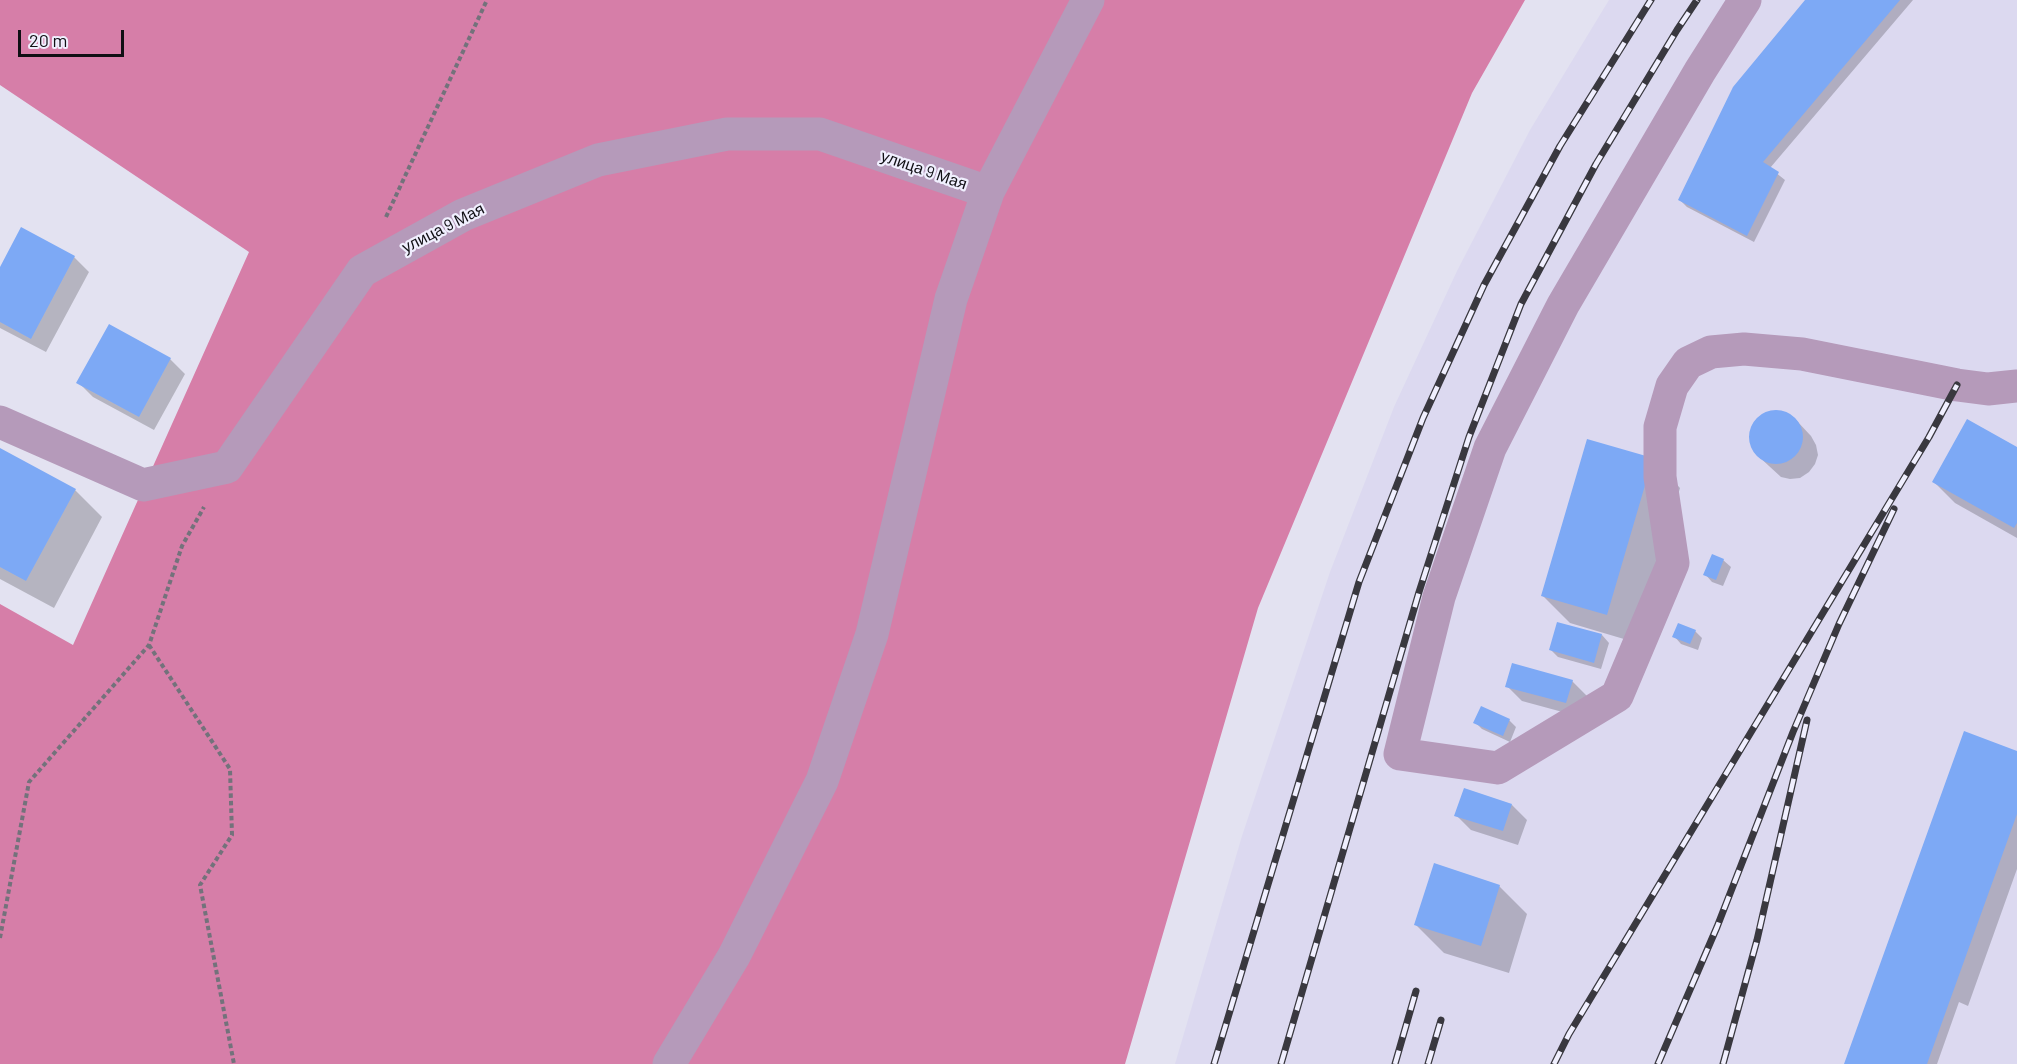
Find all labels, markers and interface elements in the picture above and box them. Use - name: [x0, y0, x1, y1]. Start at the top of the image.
- scale bar: [21, 18, 128, 56]
- text: 20 m: [29, 29, 67, 51]
- street label: улица 9 Мая: [878, 146, 970, 194]
- street label: улица 9 Мая: [399, 199, 487, 257]

